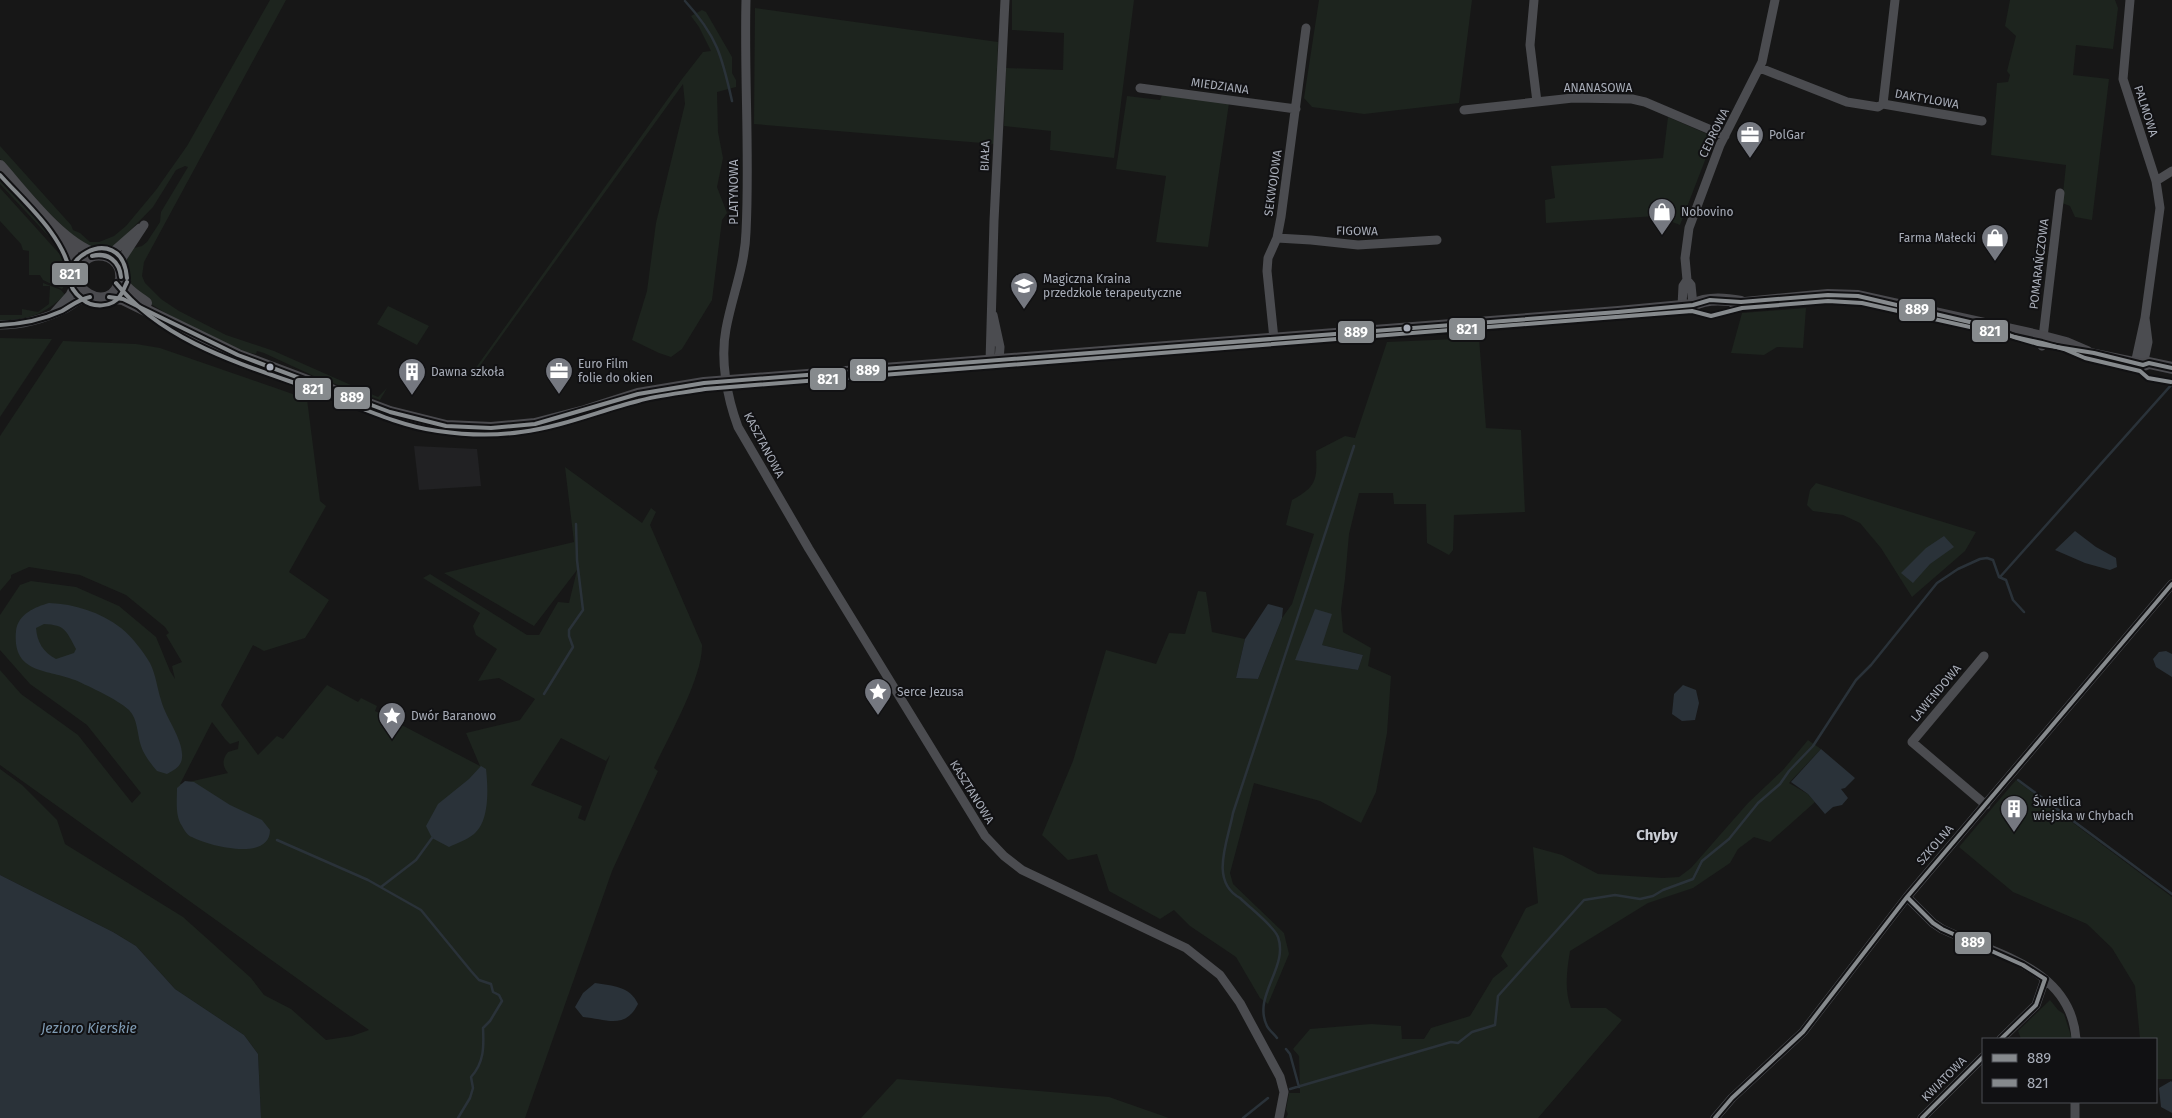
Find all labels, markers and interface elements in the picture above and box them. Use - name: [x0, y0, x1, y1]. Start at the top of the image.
- street label: MIEDZIANA: [1190, 75, 1250, 97]
- street label: ANANASOWA: [1564, 81, 1632, 95]
- street label: PALMOWA: [2131, 83, 2161, 139]
- street label: DAKTYLOWA: [1894, 86, 1960, 112]
- street label: CEDROWA: [1696, 106, 1732, 160]
- office icon: PolGar: [1735, 120, 1765, 159]
- place label: PolGar: [1769, 128, 1805, 142]
- street label: BIAŁA: [977, 140, 993, 172]
- street label: SEKWOJOWA: [1261, 149, 1285, 217]
- street label: PLATYNOWA: [727, 159, 741, 225]
- shop icon: Nobovino: [1647, 197, 1677, 236]
- place label: Nobovino: [1681, 205, 1734, 219]
- street label: POMARAŃCZOWA: [2025, 218, 2052, 310]
- shop icon: Farma Małecki: [1980, 223, 2010, 262]
- street label: FIGOWA: [1336, 224, 1378, 238]
- place label: Farma Małecki: [1899, 231, 1976, 245]
- line badge: 821: [51, 262, 89, 286]
- text: 821: [59, 266, 81, 283]
- school or university icon: Magiczna Kraina przedzkole terapeutyczne: [1009, 271, 1039, 310]
- place label: Magiczna Kraina przedzkole terapeutyczne: [1043, 272, 1182, 300]
- line badge: 889: [1898, 298, 1936, 322]
- text: 889: [1905, 301, 1929, 318]
- line badge: 821: [1448, 317, 1486, 341]
- line badge: 821: [1971, 319, 2009, 343]
- line badge: 889: [1337, 320, 1375, 344]
- text: 821: [1456, 321, 1478, 338]
- unlabelled marker: [1402, 323, 1412, 333]
- text: 821: [1979, 323, 2001, 340]
- text: 889: [1344, 324, 1368, 341]
- office icon: Euro Film folie do okien: [544, 356, 574, 395]
- building icon: Dawna szkoła: [397, 357, 427, 396]
- place label: Euro Film folie do okien: [578, 357, 653, 385]
- line badge: 889: [849, 358, 887, 382]
- unlabelled marker: [265, 362, 275, 372]
- text: 889: [856, 362, 880, 379]
- place label: Dawna szkoła: [431, 365, 504, 379]
- line badge: 821: [809, 367, 847, 391]
- text: 821: [817, 371, 839, 388]
- line badge: 821: [294, 377, 332, 401]
- text: 821: [302, 381, 324, 398]
- line badge: 889: [333, 386, 371, 410]
- text: 889: [340, 389, 364, 406]
- street label: KASZTANOWA: [741, 410, 787, 480]
- street label: LAWENDOWA: [1908, 662, 1964, 724]
- place icon: Serce Jezusa: [863, 677, 893, 716]
- place label: Serce Jezusa: [897, 685, 964, 699]
- place icon: Dwór Baranowo: [377, 701, 407, 740]
- place label: Dwór Baranowo: [411, 709, 496, 723]
- street label: KASZTANOWA: [947, 758, 997, 826]
- building icon: Świetlica wiejska w Chybach: [1999, 794, 2029, 833]
- place label: Świetlica wiejska w Chybach: [2033, 794, 2134, 823]
- street label: SZKOLNA: [1914, 822, 1956, 868]
- district label: Chyby: [1636, 826, 1678, 844]
- line badge: 889: [1954, 931, 1992, 955]
- text: 889: [1961, 934, 1985, 951]
- water label: Jezioro Kierskie: [40, 1020, 137, 1037]
- legend: [1982, 1038, 2157, 1103]
- text: 889: [2027, 1049, 2051, 1067]
- street label: KWIATOWA: [1919, 1054, 1969, 1104]
- text: 821: [2027, 1074, 2049, 1092]

